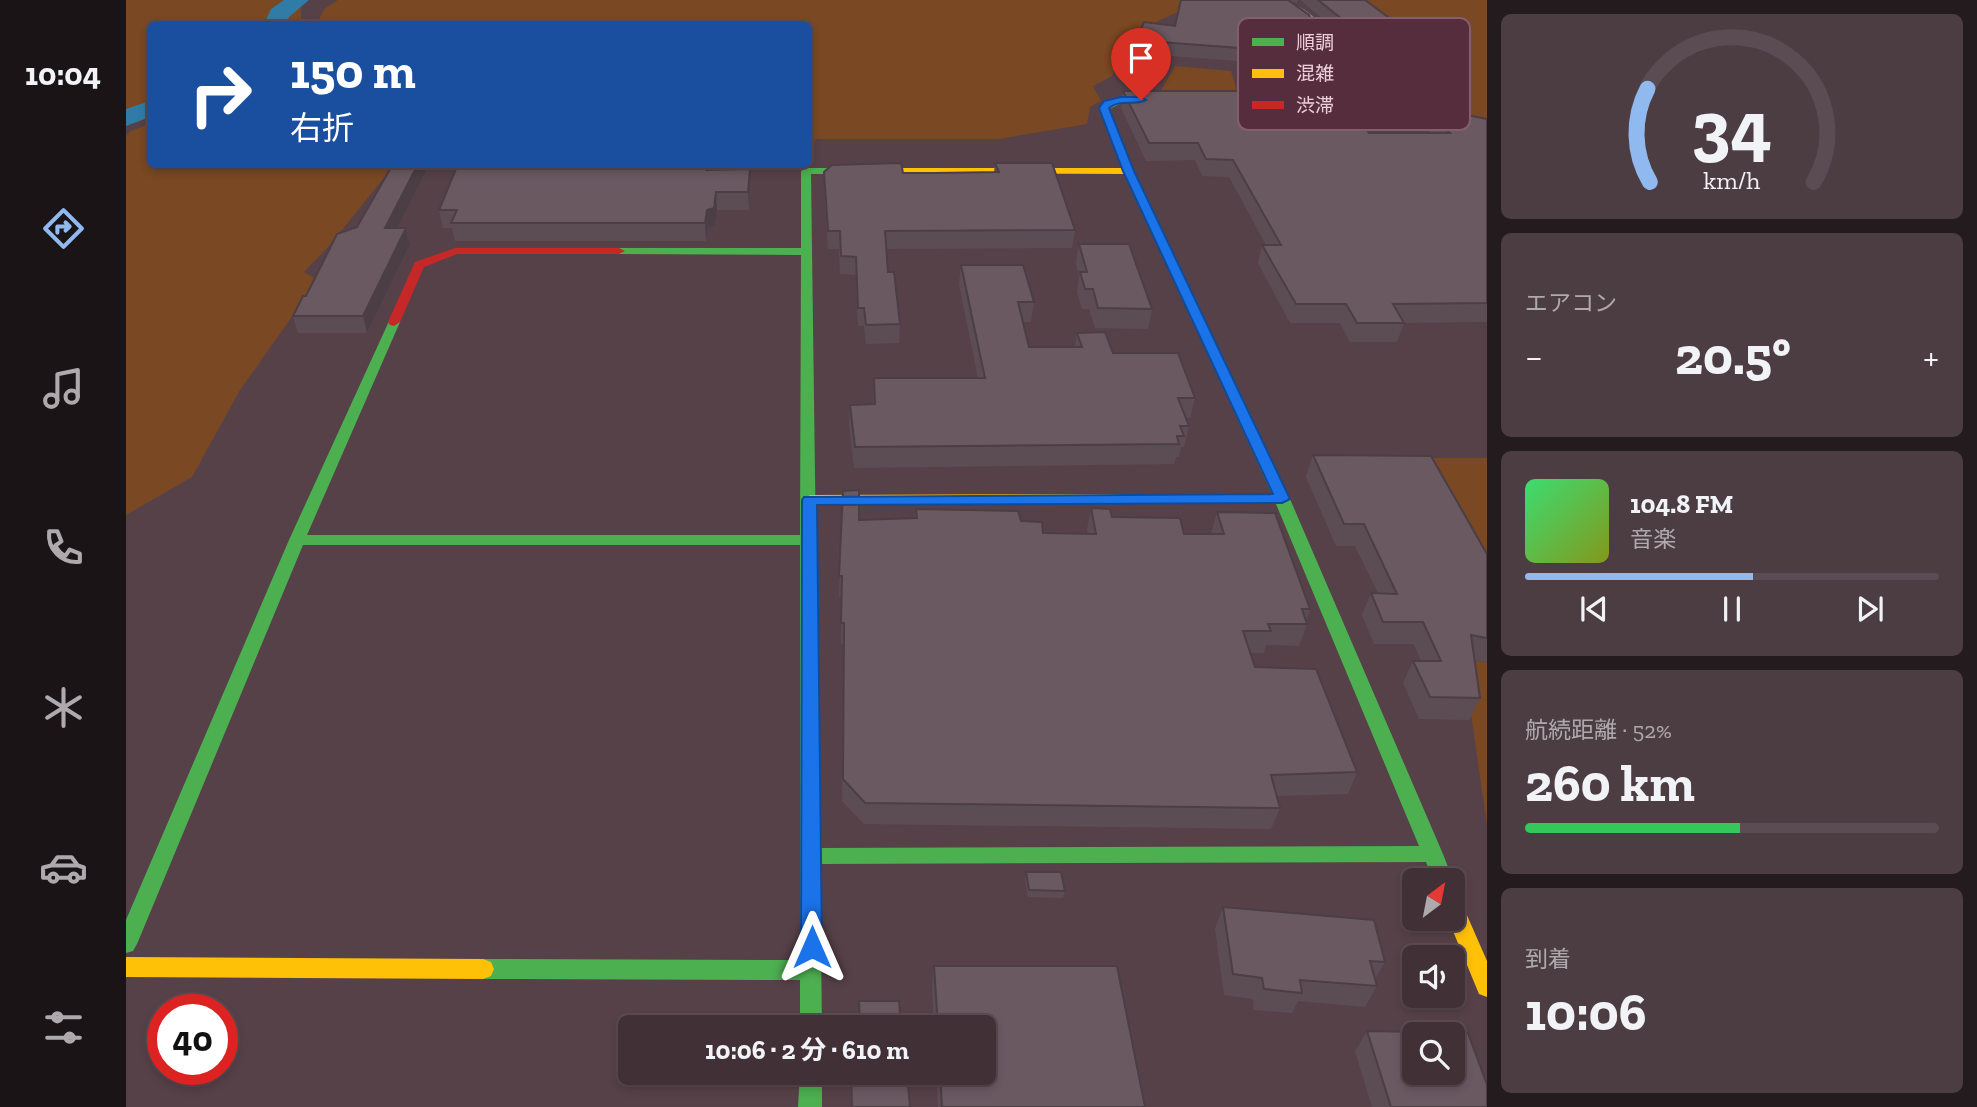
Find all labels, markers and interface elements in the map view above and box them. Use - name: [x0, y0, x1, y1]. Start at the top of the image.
- legend: [1238, 18, 1470, 130]
- pin: [1111, 28, 1171, 100]
- text: 順調: [1296, 31, 1334, 54]
- icon: arrive: [1122, 39, 1160, 77]
- text: 150 m: [290, 42, 416, 101]
- icon: right: [175, 49, 266, 140]
- text: 10:04: [25, 55, 101, 93]
- text: 混雑: [1296, 62, 1334, 85]
- text: 34: [1692, 84, 1772, 172]
- text: 渋滞: [1296, 94, 1334, 117]
- text: 右折: [290, 109, 354, 147]
- text: km/h: [1703, 165, 1761, 195]
- icon: directions: [39, 204, 88, 253]
- text: エアコン: [1525, 289, 1617, 317]
- text: 20.5°: [1675, 325, 1791, 387]
- text: −: [1525, 334, 1543, 380]
- text: +: [1923, 334, 1939, 380]
- icon: music: [39, 364, 88, 413]
- text: 104.8 FM: [1630, 488, 1733, 520]
- icon: phone: [39, 523, 88, 572]
- text: 音楽: [1630, 525, 1676, 553]
- icon: previous: [1575, 590, 1613, 628]
- icon: pause: [1713, 590, 1751, 628]
- icon: next: [1851, 590, 1889, 628]
- icon: climate: [39, 683, 88, 732]
- text: 航続距離 · 52%: [1525, 716, 1672, 744]
- text: 260 km: [1525, 752, 1695, 814]
- icon: car: [39, 843, 88, 892]
- north arrow: [1402, 868, 1465, 931]
- map controls: [1402, 868, 1465, 1085]
- position arrow: [775, 910, 849, 984]
- button: sound: [1402, 945, 1465, 1008]
- text: 到着: [1525, 945, 1571, 973]
- text: 10:06: [1525, 981, 1647, 1043]
- speed limit sign: 40: [147, 994, 238, 1085]
- icon: filters: [39, 1003, 88, 1052]
- button: search: [1402, 1022, 1465, 1085]
- text: 10:06 · 2 分 · 610 m: [705, 1034, 909, 1066]

